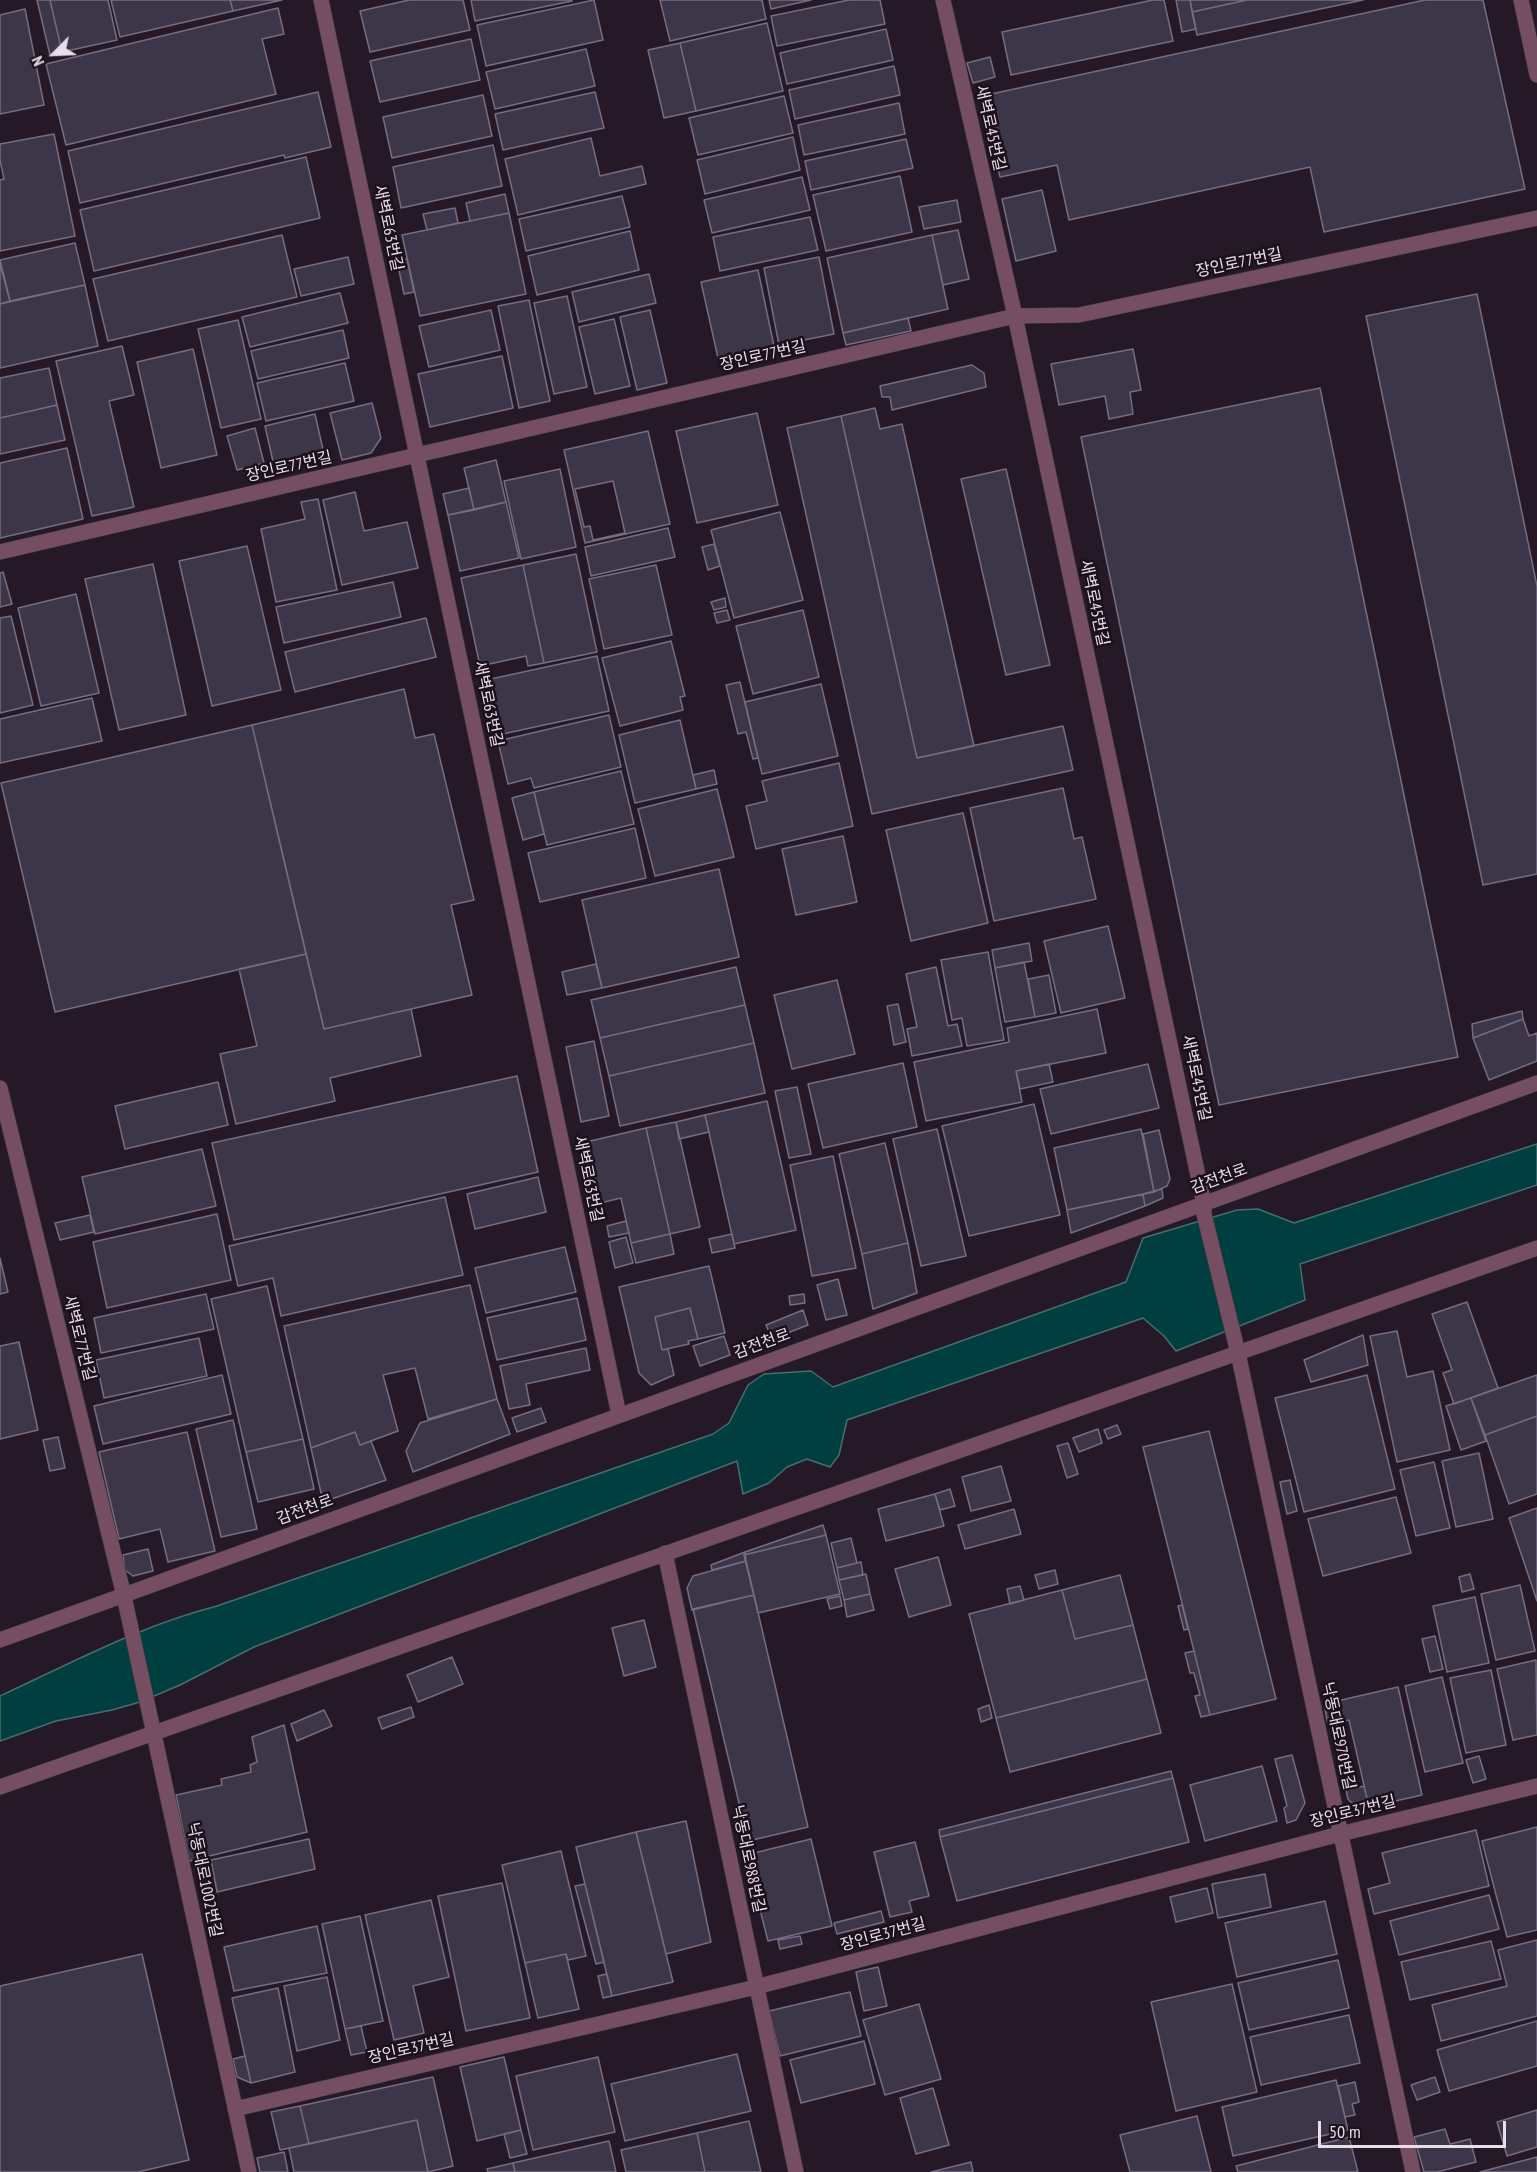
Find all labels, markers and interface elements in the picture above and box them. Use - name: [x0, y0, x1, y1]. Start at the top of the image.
- north arrow: [24, 24, 84, 84]
- text: N: [27, 53, 48, 69]
- street label: 새벽로45번길: [971, 83, 1009, 173]
- street label: 새벽로63번길: [369, 183, 407, 273]
- street label: 장인로77번길: [1194, 244, 1284, 282]
- street label: 장인로77번길: [718, 337, 808, 375]
- street label: 장인로77번길: [244, 448, 334, 486]
- street label: 새벽로45번길: [1075, 558, 1113, 648]
- street label: 새벽로63번길: [469, 659, 507, 749]
- street label: 새벽로45번길: [1177, 1033, 1215, 1123]
- street label: 새벽로63번길: [569, 1134, 607, 1224]
- street label: 감전천로: [1188, 1160, 1250, 1198]
- street label: 새벽로77번길: [59, 1293, 99, 1383]
- street label: 감전천로: [731, 1325, 793, 1363]
- street label: 감전천로: [274, 1491, 336, 1529]
- street label: 낙동대로970번길: [1317, 1680, 1359, 1792]
- street label: 장인로37번길: [1308, 1792, 1398, 1832]
- street label: 낙동대로988번길: [727, 1803, 769, 1915]
- street label: 낙동대로1002번길: [182, 1821, 226, 1939]
- street label: 장인로37번길: [838, 1914, 928, 1956]
- street label: 장인로37번길: [366, 2030, 456, 2068]
- scale bar: [1321, 2109, 1508, 2147]
- text: 50 m: [1329, 2120, 1361, 2143]

